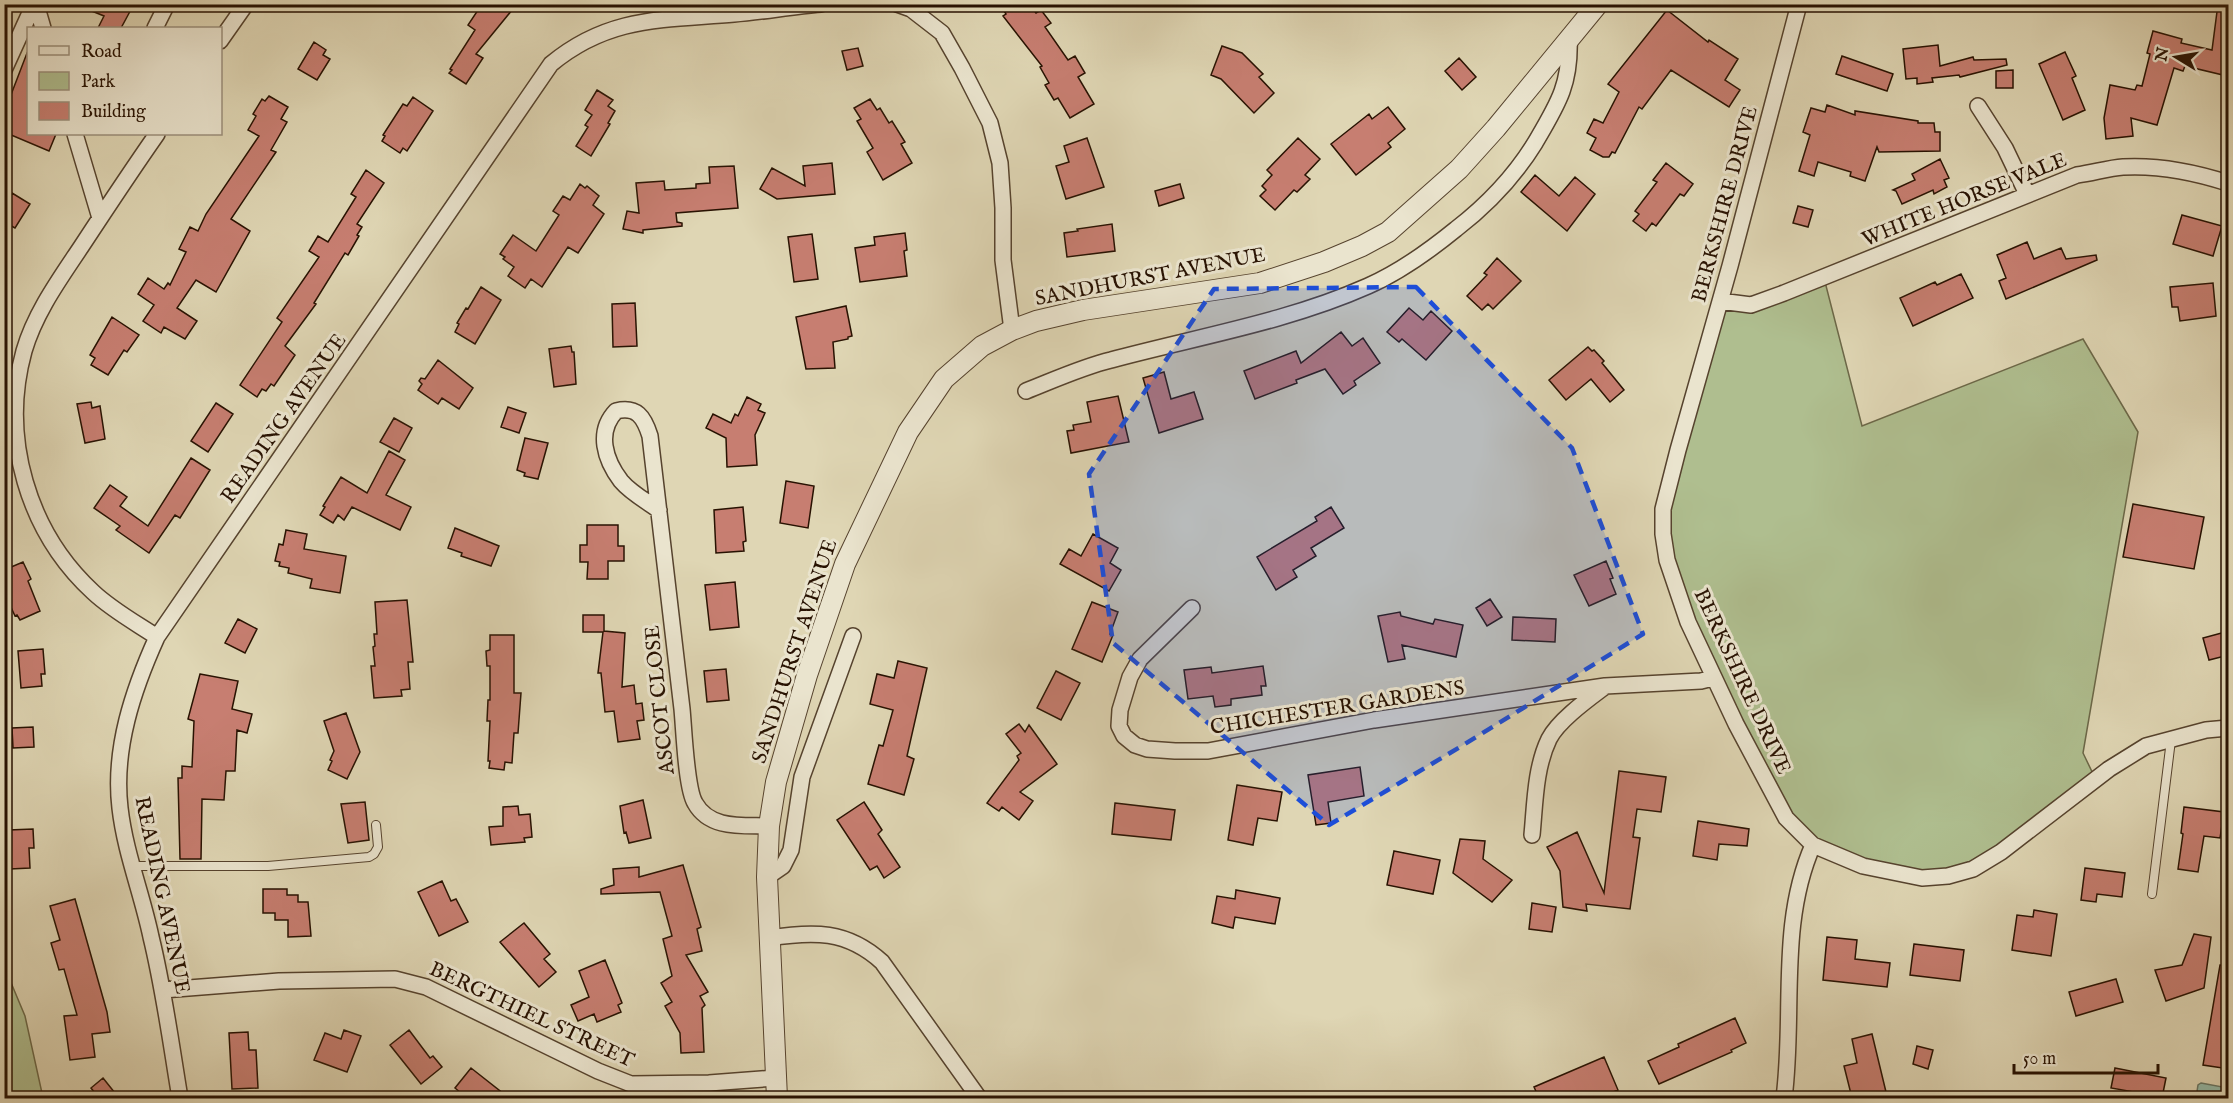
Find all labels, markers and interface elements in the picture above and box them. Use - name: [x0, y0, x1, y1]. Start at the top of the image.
- legend: [27, 27, 222, 135]
- north arrow: [2146, 27, 2206, 87]
- text: Road: [81, 41, 122, 64]
- text: N: [2152, 46, 2174, 64]
- text: Park: [81, 71, 116, 94]
- text: Building: [81, 101, 146, 124]
- street label: BERKSHIRE DRIVE: [1686, 103, 1765, 305]
- street label: WHITE HORSE VALE: [1858, 147, 2071, 254]
- street label: SANDHURST AVENUE: [1033, 242, 1268, 313]
- street label: READING AVENUE: [215, 329, 353, 509]
- street label: SANDHURST AVENUE: [746, 536, 844, 767]
- street label: BERKSHIRE DRIVE: [1687, 584, 1797, 779]
- street label: ASCOT CLOSE: [639, 624, 682, 777]
- street label: CHICHESTER GARDENS: [1208, 675, 1466, 742]
- street label: READING AVENUE: [127, 794, 196, 997]
- street label: BERGTHIEL STREET: [425, 956, 639, 1075]
- scale bar: [2014, 1037, 2158, 1075]
- text: 50 m: [2023, 1048, 2056, 1071]

